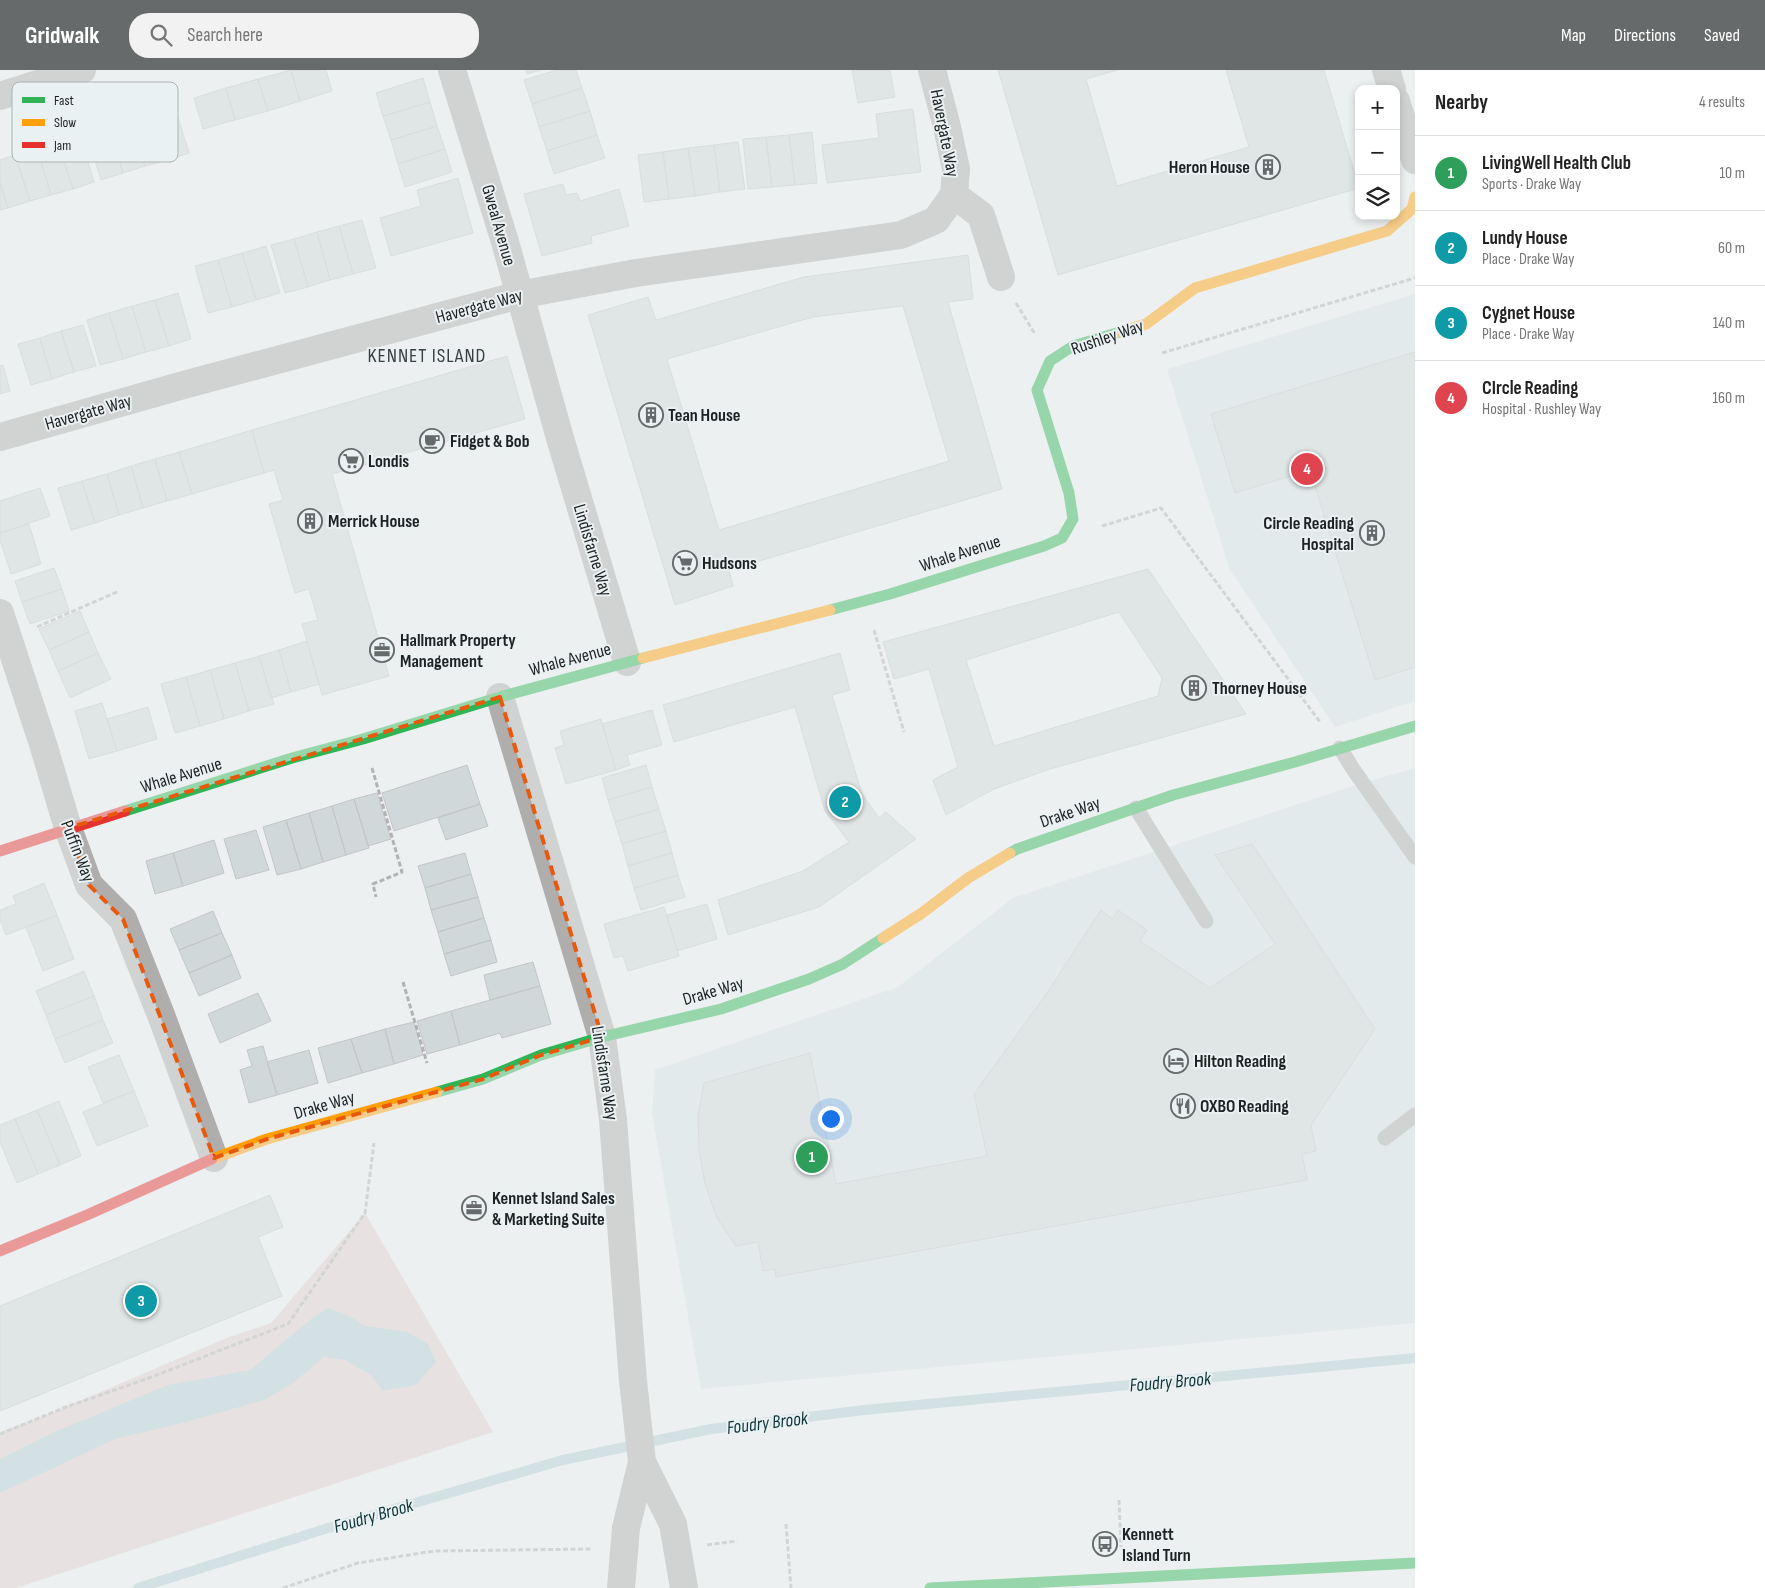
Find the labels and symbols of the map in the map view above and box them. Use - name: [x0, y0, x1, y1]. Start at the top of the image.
- legend: [12, 82, 178, 162]
- street label: Havergate Way: [926, 87, 963, 179]
- text: Fast: [54, 92, 74, 109]
- text: Slow: [54, 114, 76, 131]
- text: Jam: [53, 137, 71, 154]
- building icon: Heron House: [1255, 154, 1281, 180]
- place label: Heron House: [1169, 157, 1250, 178]
- street label: Gweal Avenue: [477, 182, 520, 268]
- street label: Havergate Way: [433, 285, 525, 328]
- street label: Rushley Way: [1068, 315, 1146, 360]
- district label: KENNET ISLAND: [368, 344, 486, 368]
- street label: Havergate Way: [42, 390, 134, 435]
- building icon: Tean House: [638, 402, 664, 428]
- place label: Tean House: [668, 405, 741, 426]
- cafe icon: Fidget & Bob: [419, 428, 445, 454]
- place label: Fidget & Bob: [450, 431, 530, 452]
- supermarket icon: Londis: [338, 448, 364, 474]
- pin: 4: [1291, 450, 1323, 488]
- place label: Londis: [368, 451, 409, 472]
- street label: Lindisfarne Way: [569, 502, 616, 599]
- building icon: Merrick House: [297, 508, 323, 534]
- place label: Merrick House: [328, 511, 420, 532]
- place label: Circle Reading Hospital: [1263, 513, 1354, 555]
- building icon: Circle Reading Hospital: [1359, 520, 1385, 546]
- street label: Whale Avenue: [917, 531, 1003, 576]
- supermarket icon: Hudsons: [672, 550, 698, 576]
- place label: Hudsons: [702, 553, 757, 574]
- place label: Hallmark Property Management: [400, 630, 516, 672]
- office icon: Hallmark Property Management: [369, 637, 395, 663]
- street label: Whale Avenue: [527, 638, 613, 680]
- building icon: Thorney House: [1181, 675, 1207, 701]
- place label: Thorney House: [1212, 678, 1307, 699]
- street label: Whale Avenue: [138, 753, 224, 798]
- pin: 2: [829, 783, 861, 821]
- street label: Drake Way: [1037, 792, 1103, 833]
- street label: Puffin Way: [56, 817, 99, 885]
- street label: Drake Way: [680, 973, 746, 1010]
- street label: Lindisfarne Way: [587, 1025, 622, 1122]
- hotel icon: Hilton Reading: [1163, 1048, 1189, 1074]
- place label: Hilton Reading: [1194, 1051, 1287, 1072]
- street label: Drake Way: [291, 1087, 357, 1124]
- restaurant icon: OXBO Reading: [1170, 1093, 1196, 1119]
- place label: OXBO Reading: [1200, 1096, 1289, 1117]
- your location: [818, 1106, 844, 1132]
- pin: 1: [796, 1138, 828, 1176]
- place label: Kennet Island Sales & Marketing Suite: [492, 1188, 615, 1230]
- office icon: Kennet Island Sales & Marketing Suite: [461, 1195, 487, 1221]
- pin: 3: [125, 1282, 157, 1320]
- water label: Foudry Brook: [1129, 1367, 1213, 1398]
- water label: Foudry Brook: [725, 1407, 810, 1440]
- water label: Foudry Brook: [331, 1494, 417, 1539]
- place label: Kennett Island Turn: [1122, 1524, 1191, 1566]
- bus stop icon: Kennett Island Turn: [1092, 1531, 1118, 1557]

